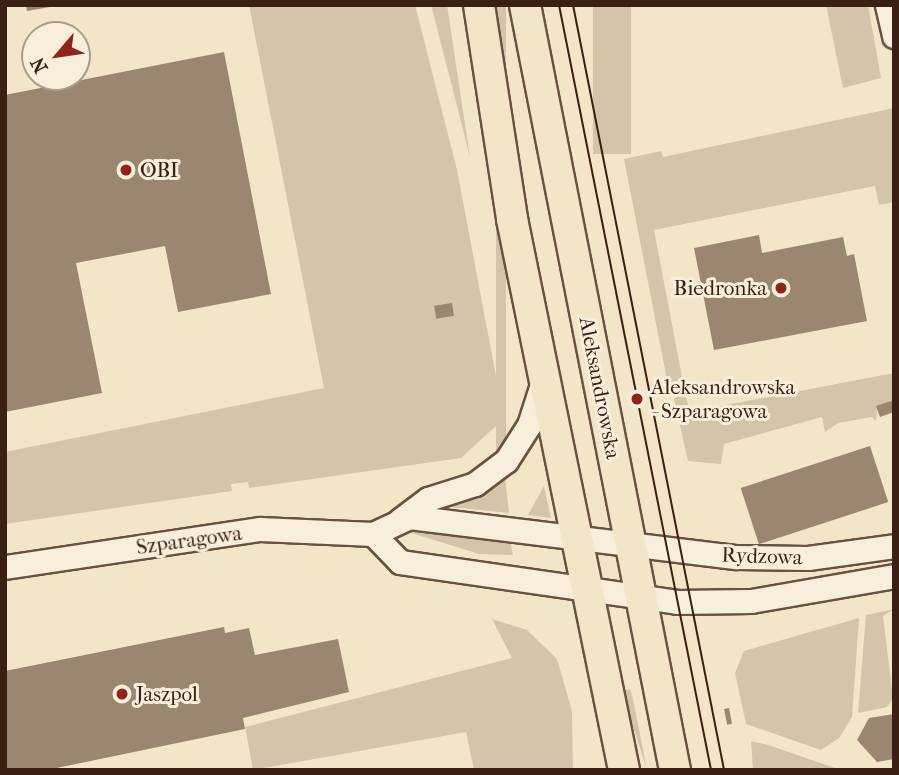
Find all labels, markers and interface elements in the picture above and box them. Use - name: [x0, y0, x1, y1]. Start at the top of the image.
- north arrow: [21, 21, 91, 91]
- text: N: [26, 54, 53, 77]
- place label: OBI: [140, 157, 178, 183]
- marker: OBI: [118, 162, 134, 178]
- place label: Biedronka: [674, 275, 767, 301]
- marker: Biedronka: [773, 280, 789, 296]
- street label: Aleksandrowska: [574, 315, 626, 461]
- place label: Aleksandrowska - Szparagowa: [651, 374, 795, 424]
- marker: Aleksandrowska - Szparagowa: [629, 391, 645, 407]
- street label: Szparagowa: [135, 520, 243, 560]
- street label: Rydzowa: [721, 542, 803, 570]
- place label: Jaszpol: [136, 681, 198, 707]
- marker: Jaszpol: [114, 686, 130, 702]

